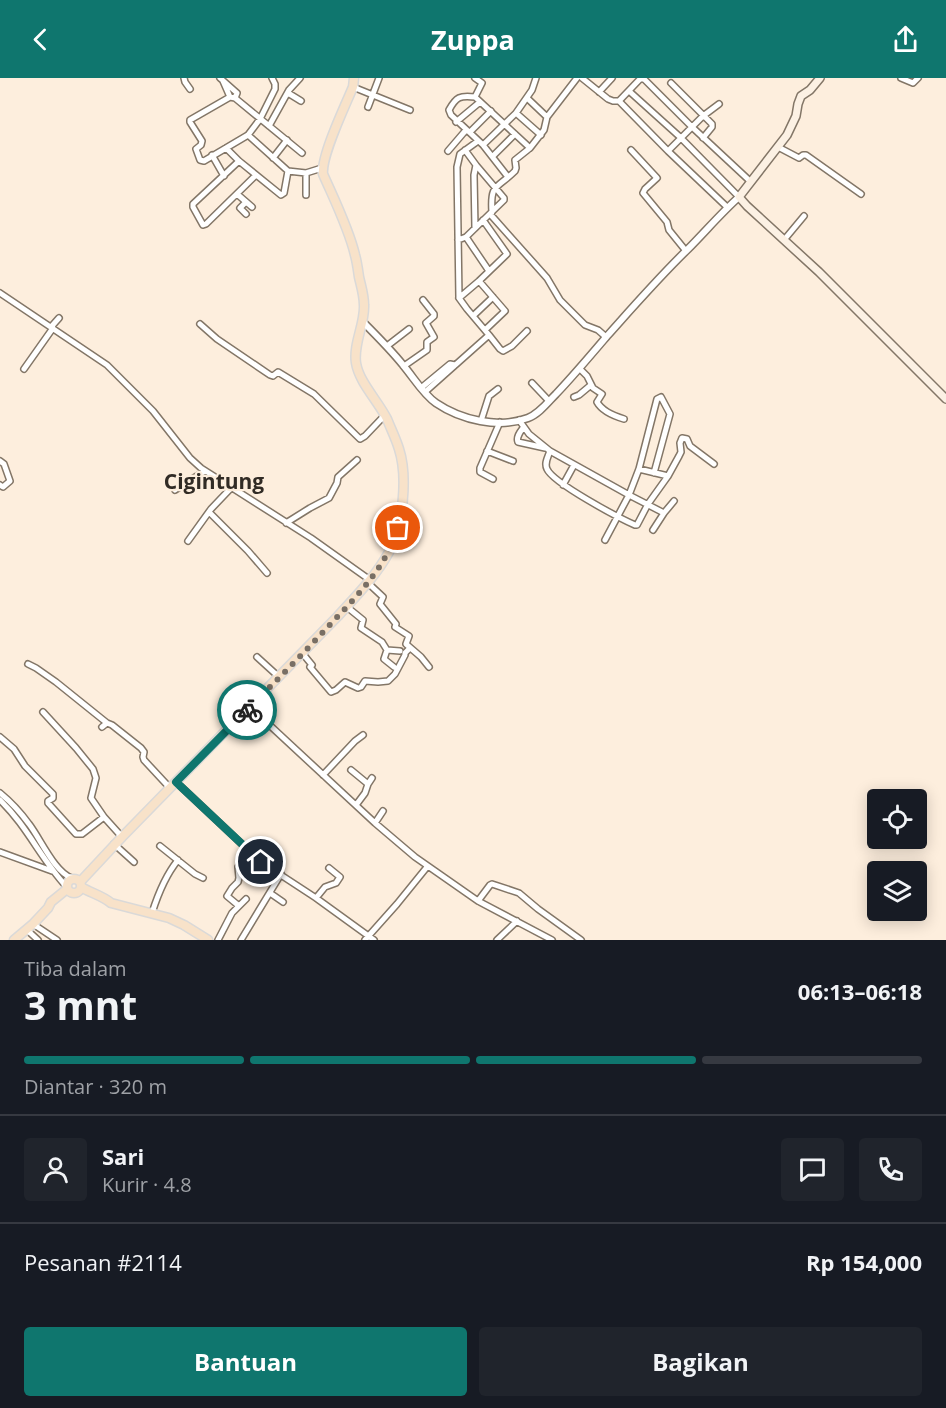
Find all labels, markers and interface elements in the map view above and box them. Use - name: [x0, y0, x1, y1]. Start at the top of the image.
- text: Zuppa: [431, 21, 515, 58]
- icon: back: [24, 23, 57, 56]
- icon: share: [889, 23, 922, 56]
- district label: Cigintung: [164, 467, 264, 495]
- pin: [372, 502, 423, 553]
- icon: bag: [381, 511, 414, 544]
- courier: [217, 680, 277, 740]
- icon: bike: [231, 694, 264, 727]
- map controls: [867, 789, 927, 921]
- button: locate: [867, 789, 927, 849]
- pin: [235, 836, 286, 887]
- icon: home: [244, 845, 277, 878]
- button: layers: [867, 861, 927, 921]
- text: Tiba dalam: [24, 955, 127, 982]
- text: 06:13–06:18: [798, 976, 922, 1006]
- text: 3 mnt: [24, 978, 137, 1031]
- text: Diantar · 320 m: [24, 1073, 167, 1100]
- button: person: [24, 1138, 87, 1201]
- button: chat: [781, 1138, 844, 1201]
- button: phone: [859, 1138, 922, 1201]
- text: Sari: [102, 1141, 144, 1171]
- text: Kurir · 4.8: [102, 1171, 192, 1198]
- text: Pesanan #2114: [24, 1247, 182, 1277]
- text: Rp 154,000: [806, 1247, 922, 1277]
- button: Bantuan: [24, 1327, 467, 1396]
- button: Bagikan: [479, 1327, 922, 1396]

